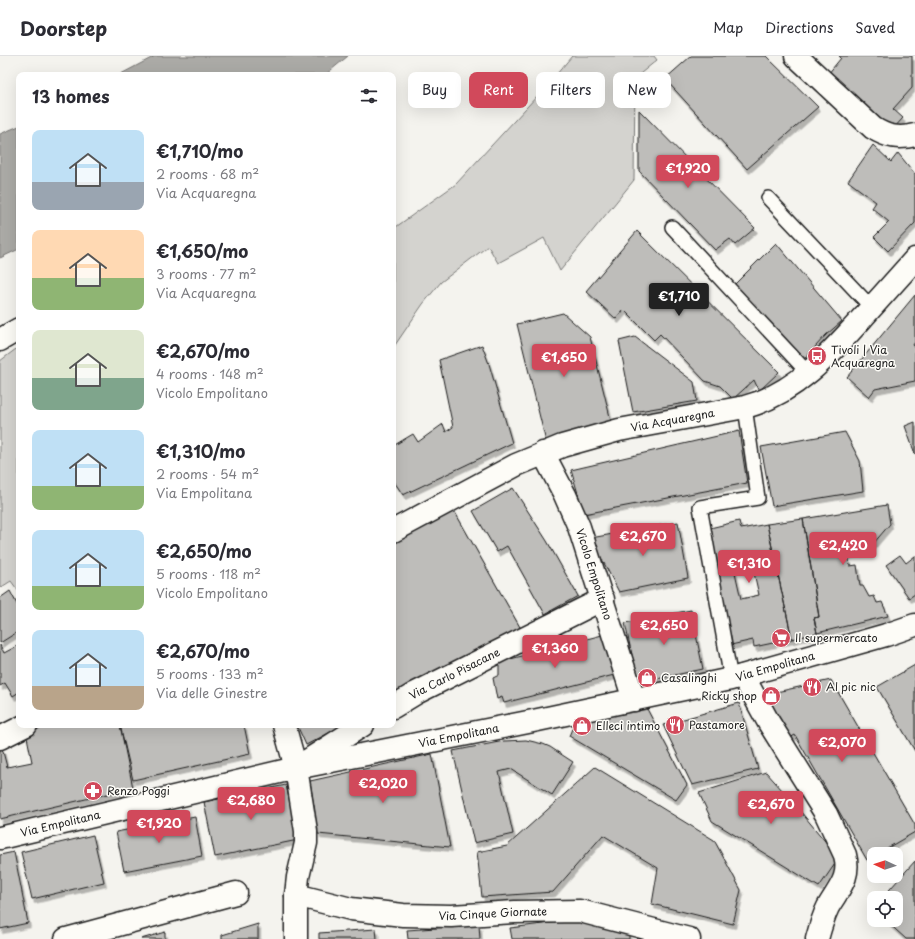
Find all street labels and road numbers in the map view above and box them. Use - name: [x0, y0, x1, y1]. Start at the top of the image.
- street label: Via Acquaregna: [629, 404, 716, 436]
- street label: Vicolo Empolitano: [572, 526, 617, 622]
- street label: Via Carlo Pisacane: [405, 643, 503, 703]
- street label: Via Empolitana: [733, 647, 817, 685]
- street label: Via Empolitana: [417, 719, 500, 752]
- street label: Via Empolitana: [19, 806, 102, 841]
- street label: Via Cinque Giornate: [438, 903, 547, 924]

